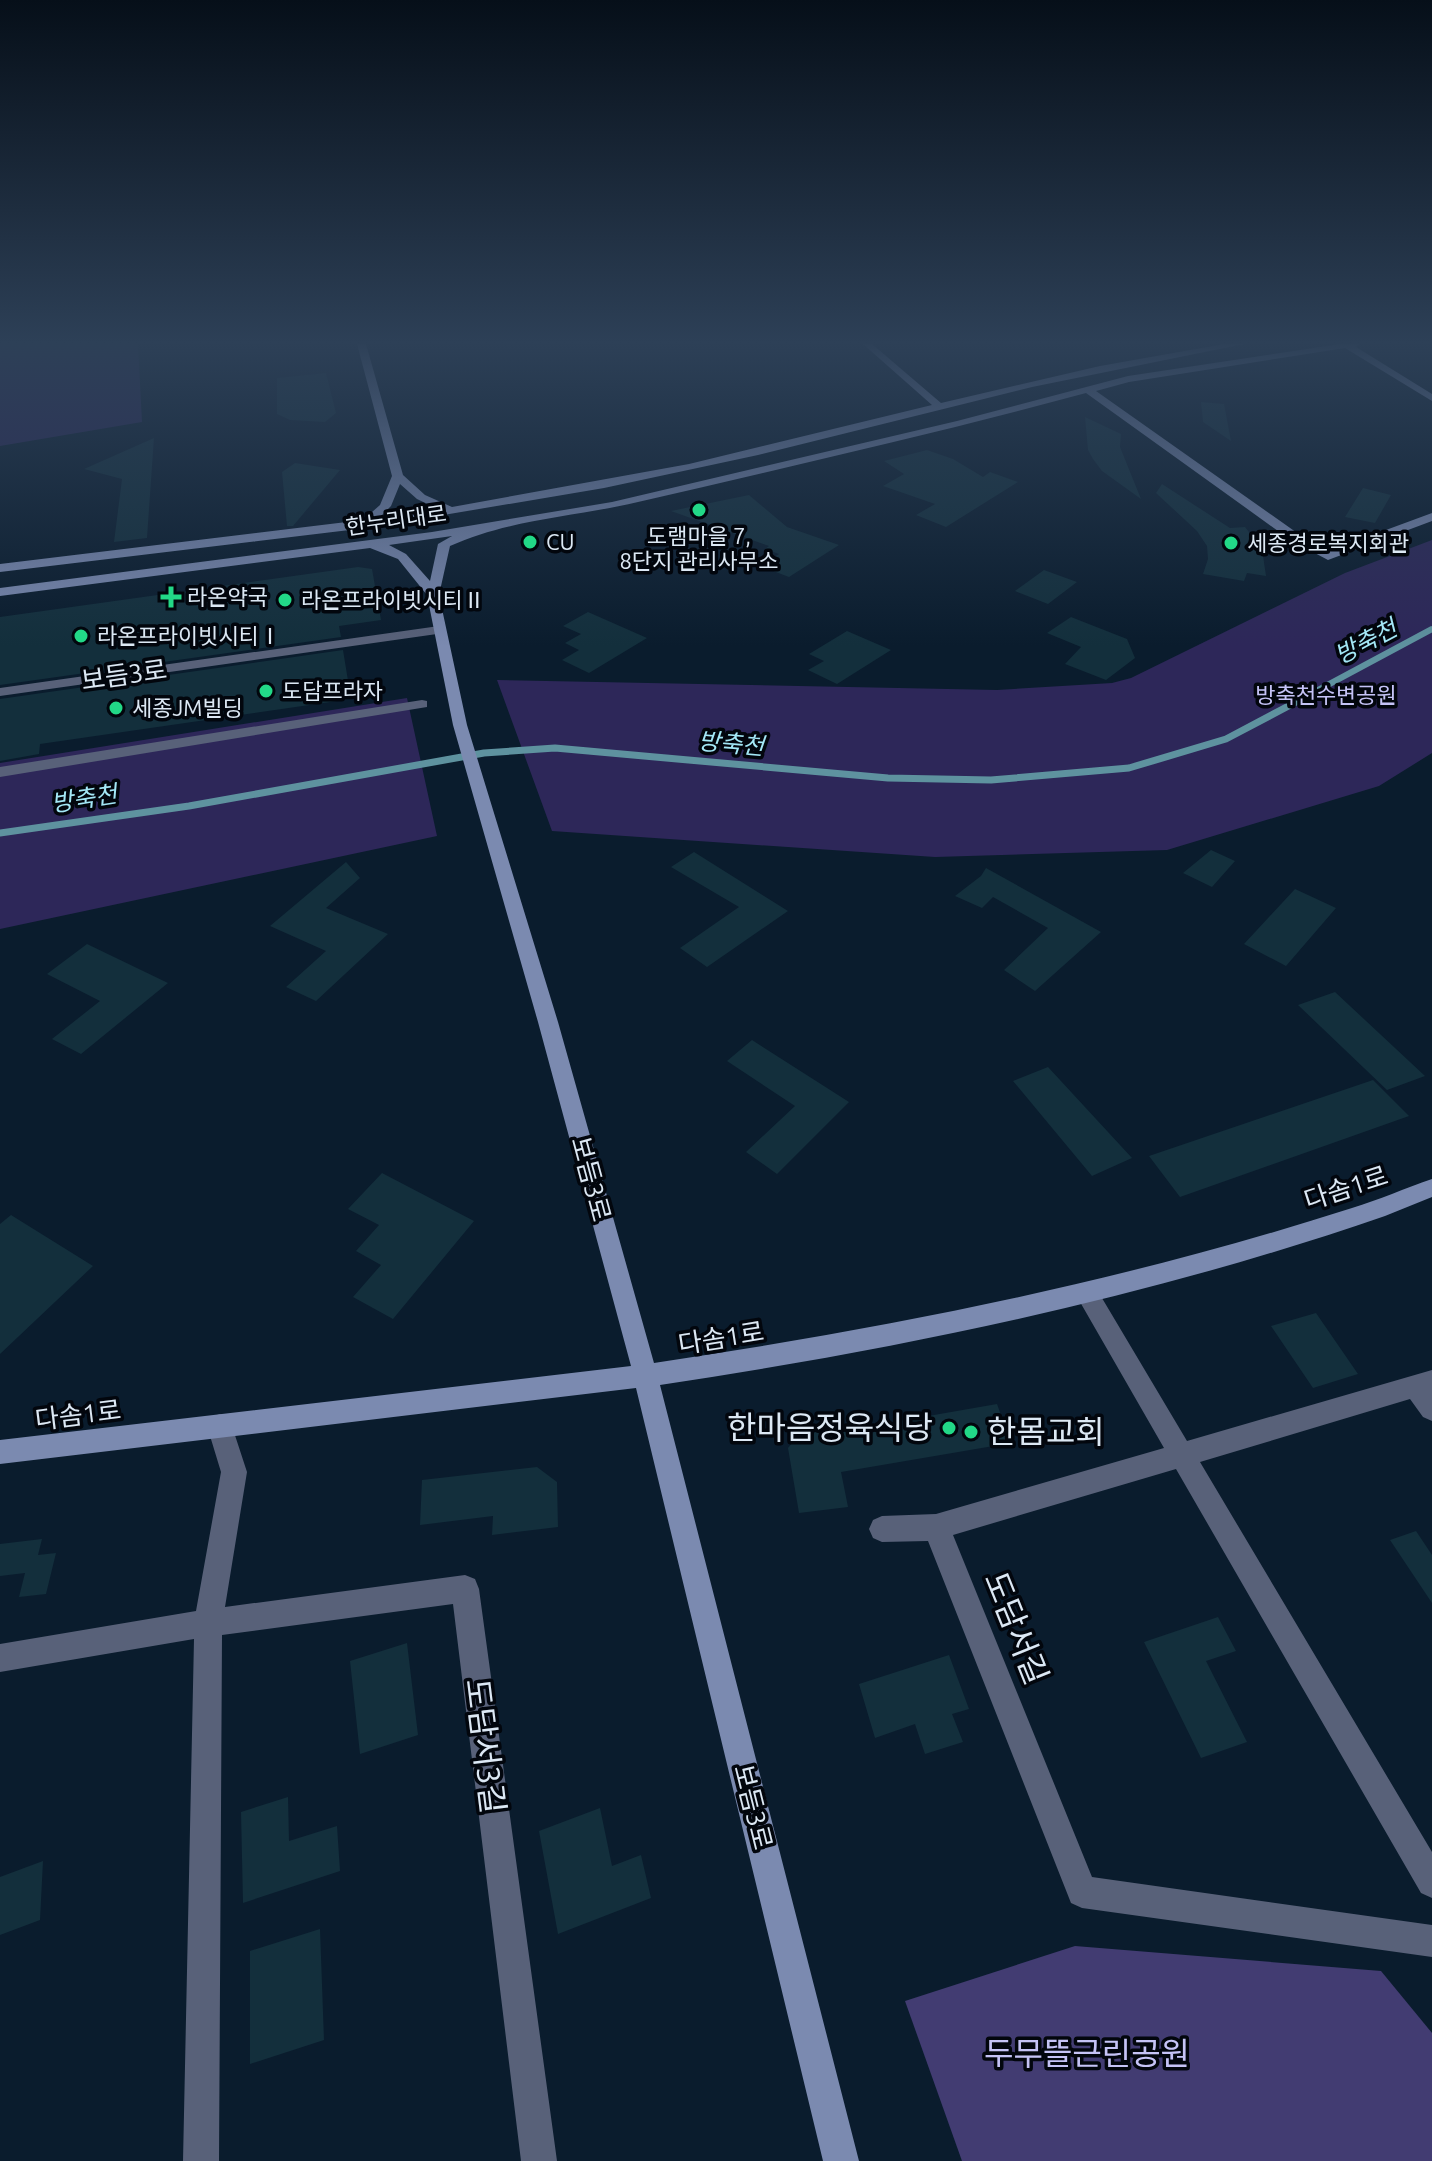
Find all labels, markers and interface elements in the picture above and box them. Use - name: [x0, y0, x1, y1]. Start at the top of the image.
- street label: 한누리대로: [344, 500, 448, 539]
- marker: 도램마을 7, 8단지 관리사무소: [690, 501, 708, 519]
- place label: 도램마을 7, 8단지 관리사무소: [619, 523, 779, 573]
- place label: CU: [546, 529, 575, 554]
- place label: 세종경로복지회관: [1247, 530, 1409, 555]
- marker: CU: [521, 533, 539, 551]
- marker: 세종경로복지회관: [1222, 534, 1240, 552]
- place label: 라온약국: [187, 584, 268, 609]
- place label: 라온프라이빗시티Ⅱ: [301, 587, 485, 612]
- marker: 라온약국: [162, 588, 180, 606]
- marker: 라온프라이빗시티Ⅱ: [276, 591, 294, 609]
- water label: 방축천: [1330, 613, 1404, 669]
- place label: 라온프라이빗시티Ⅰ: [97, 623, 281, 648]
- marker: 라온프라이빗시티Ⅰ: [72, 627, 90, 645]
- street label: 보듬3로: [79, 654, 169, 695]
- place label: 도담프라자: [282, 678, 383, 703]
- marker: 도담프라자: [257, 682, 275, 700]
- park label: 방축천수변공원: [1255, 682, 1397, 707]
- place label: 세종JM빌딩: [132, 695, 243, 720]
- marker: 세종JM빌딩: [107, 699, 125, 717]
- water label: 방축천: [697, 727, 768, 760]
- water label: 방축천: [49, 780, 122, 817]
- street label: 보듬3로: [566, 1133, 617, 1224]
- street label: 다솜1로: [1300, 1160, 1391, 1215]
- street label: 다솜1로: [676, 1316, 766, 1359]
- street label: 다솜1로: [33, 1395, 123, 1434]
- place label: 한마음정육식당: [727, 1409, 933, 1445]
- place label: 한몸교회: [987, 1413, 1105, 1449]
- marker: 한마음정육식당: [940, 1419, 958, 1437]
- marker: 한몸교회: [962, 1423, 980, 1441]
- street label: 도담서길: [978, 1566, 1056, 1689]
- street label: 도담서3길: [460, 1676, 512, 1815]
- street label: 보듬3로: [729, 1761, 778, 1852]
- park label: 두무뜰근린공원: [984, 2035, 1190, 2071]

